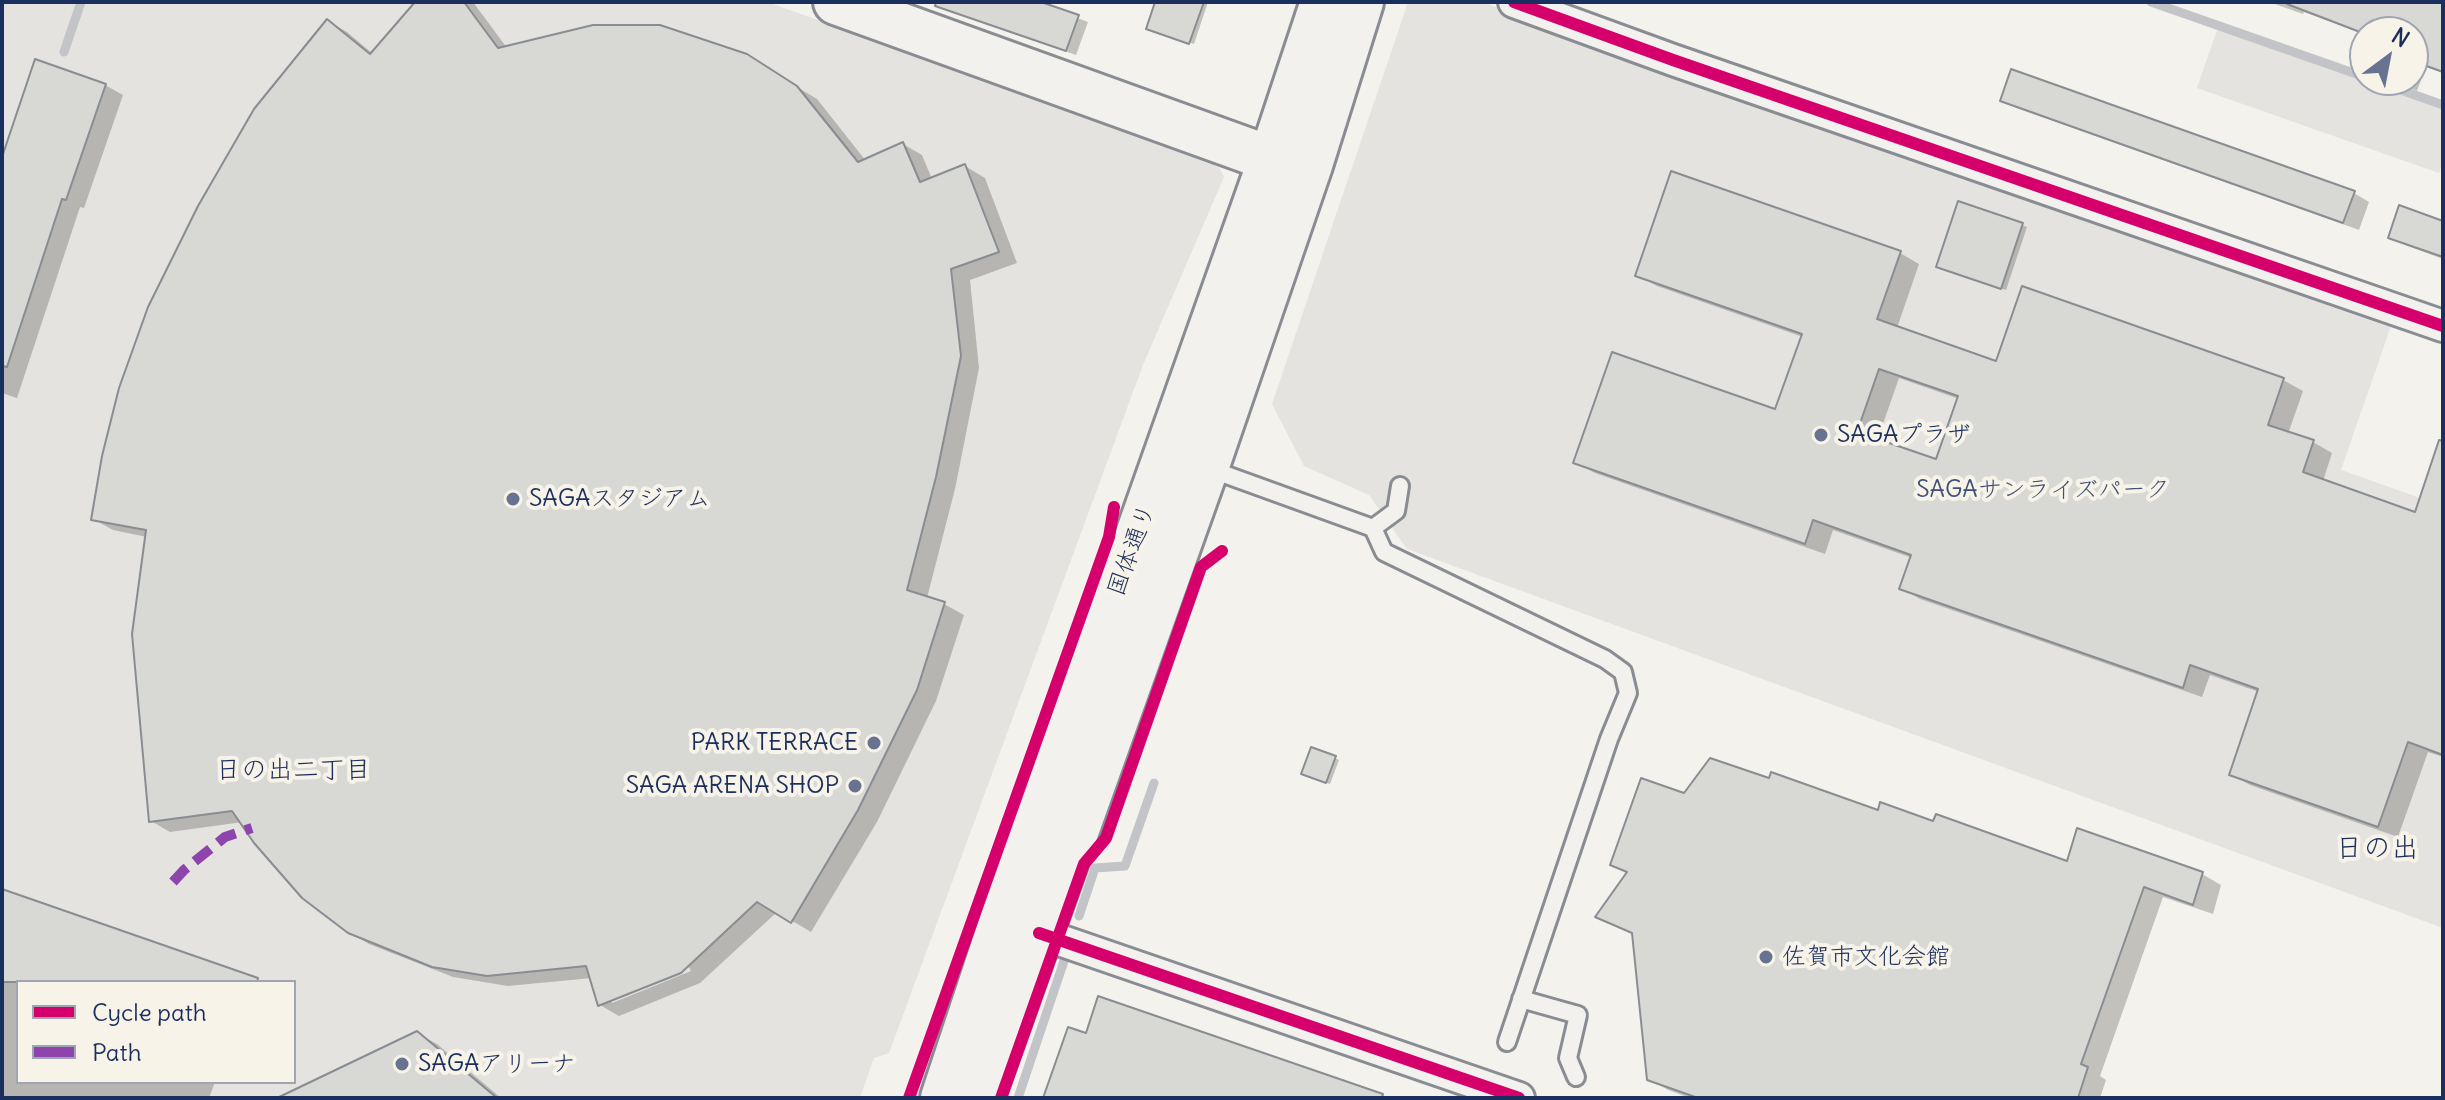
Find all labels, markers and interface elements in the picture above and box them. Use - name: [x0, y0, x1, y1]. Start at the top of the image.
- north arrow: [2349, 16, 2429, 96]
- text: N: [2387, 21, 2415, 53]
- place label: SAGAプラザ: [1837, 421, 1970, 449]
- marker: SAGAプラザ: [1812, 426, 1830, 444]
- park label: SAGAサンライズパーク: [1916, 476, 2170, 504]
- place label: SAGAスタジアム: [529, 485, 710, 513]
- marker: SAGAスタジアム: [504, 490, 522, 508]
- street label: 国体通り: [1102, 500, 1162, 600]
- place label: PARK TERRACE: [691, 729, 858, 757]
- marker: PARK TERRACE: [865, 734, 883, 752]
- district label: 日の出二丁目: [215, 755, 371, 787]
- place label: SAGA ARENA SHOP: [626, 772, 839, 800]
- marker: SAGA ARENA SHOP: [846, 777, 864, 795]
- district label: 日の出: [2335, 832, 2419, 866]
- place label: 佐賀市文化会館: [1782, 943, 1950, 971]
- marker: 佐賀市文化会館: [1757, 948, 1775, 966]
- legend: [16, 980, 296, 1084]
- text: Cycle path: [92, 997, 207, 1027]
- text: Path: [92, 1037, 142, 1067]
- place label: SAGAアリーナ: [418, 1050, 575, 1078]
- marker: SAGAアリーナ: [393, 1055, 411, 1073]

